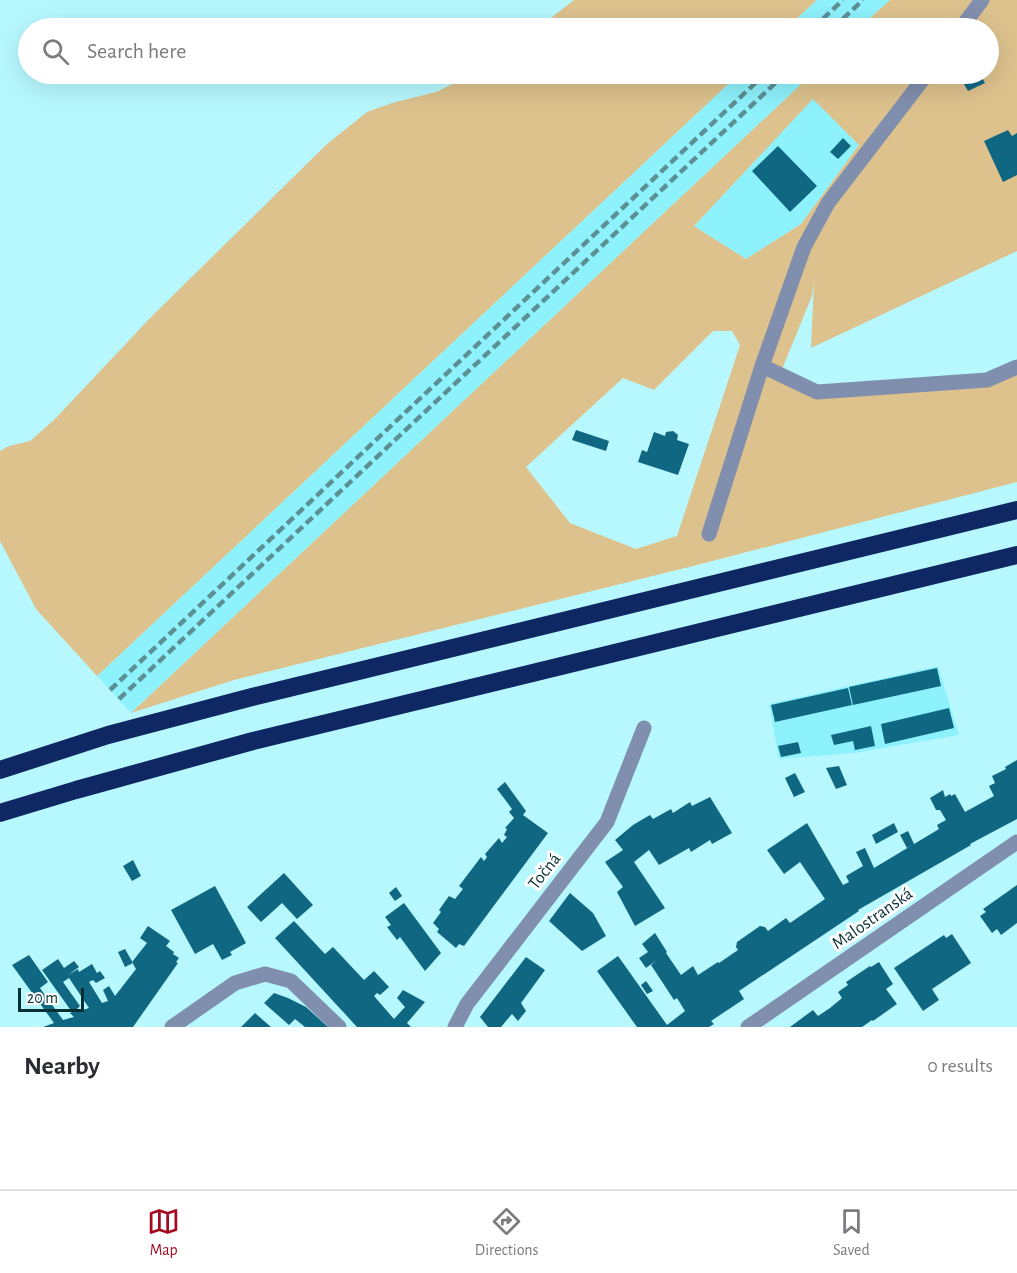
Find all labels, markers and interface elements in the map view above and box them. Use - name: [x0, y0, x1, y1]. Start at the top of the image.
- search box: [18, 18, 999, 84]
- icon: search: [39, 35, 72, 68]
- text: Search here: [87, 40, 186, 62]
- street label: Točná: [525, 850, 564, 893]
- street label: Malostranská: [829, 885, 916, 953]
- scale bar: [18, 985, 84, 1012]
- text: 20 m: [27, 990, 58, 1006]
- text: Nearby: [24, 1053, 100, 1079]
- text: 0 results: [927, 1056, 993, 1076]
- tab: Map: [147, 1205, 180, 1260]
- tab: Directions: [475, 1205, 539, 1260]
- tab: Saved: [833, 1205, 870, 1260]

